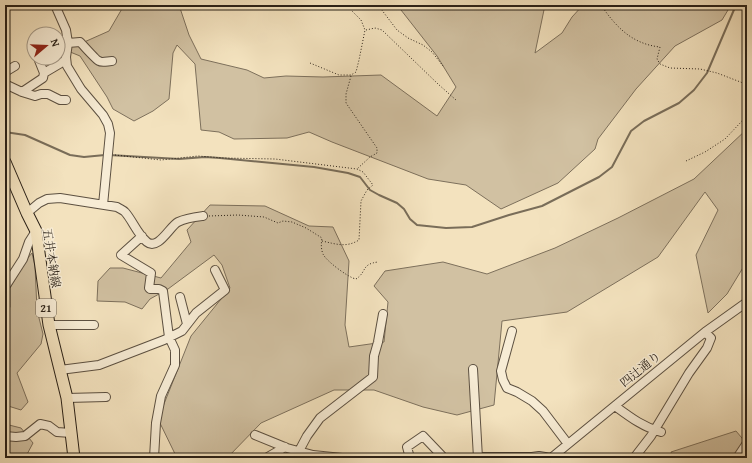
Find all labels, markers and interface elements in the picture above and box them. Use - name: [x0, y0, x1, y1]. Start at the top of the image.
- north arrow: [26, 26, 66, 66]
- text: N: [47, 37, 64, 49]
- street label: 五井本納線: [39, 227, 65, 289]
- road number: 21: [36, 299, 56, 317]
- street label: 四辻通り: [616, 347, 664, 391]

